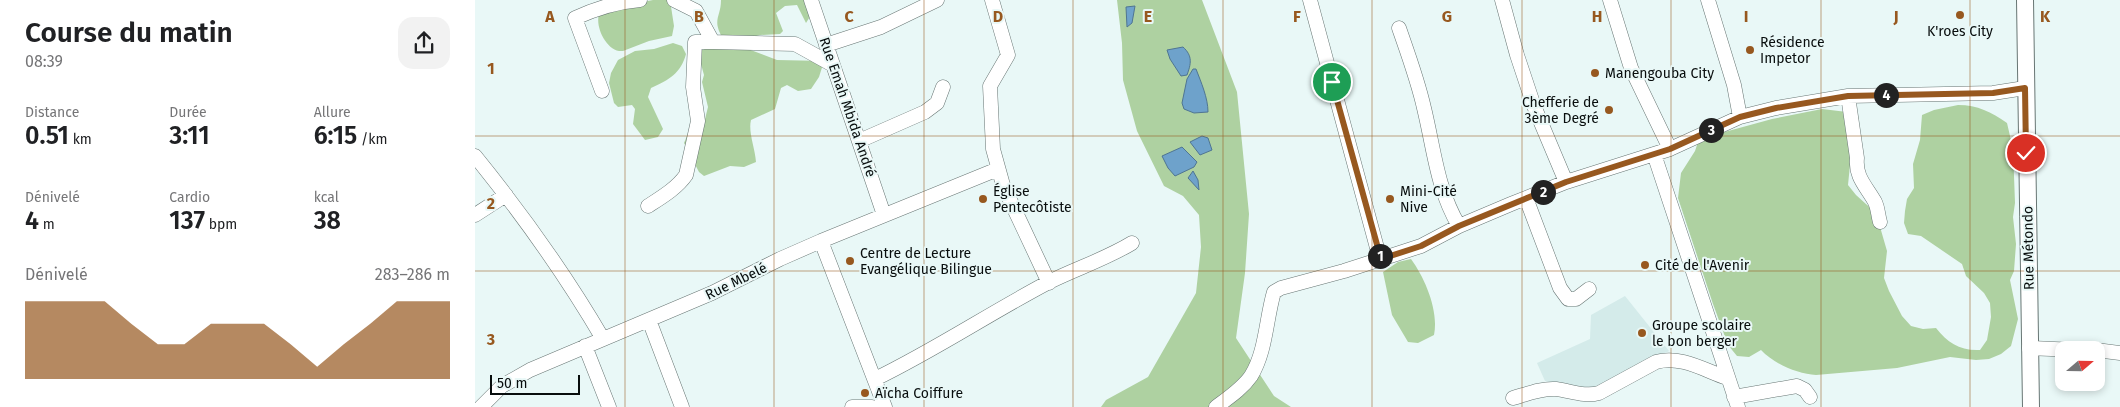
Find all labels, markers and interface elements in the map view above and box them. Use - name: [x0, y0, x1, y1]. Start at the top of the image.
- text: A: [544, 7, 555, 26]
- text: B: [694, 7, 704, 26]
- text: C: [844, 7, 854, 26]
- text: D: [993, 7, 1003, 26]
- text: E: [1144, 7, 1152, 26]
- text: F: [1293, 7, 1301, 26]
- text: G: [1442, 7, 1452, 26]
- text: H: [1592, 7, 1602, 26]
- text: I: [1744, 7, 1748, 26]
- text: J: [1892, 7, 1899, 26]
- text: K: [2040, 7, 2051, 26]
- marker: K'roes City: [1954, 9, 1966, 21]
- text: Course du matin: [25, 16, 233, 49]
- button: share: [398, 17, 450, 69]
- place label: K'roes City: [1927, 23, 1993, 40]
- place label: Résidence Impetor: [1760, 34, 1825, 67]
- street label: Rue Emah Mbida André: [816, 35, 879, 179]
- marker: Résidence Impetor: [1744, 44, 1756, 56]
- text: 08:39: [25, 52, 63, 71]
- text: 1: [487, 59, 495, 78]
- pin: [1311, 61, 1353, 103]
- place label: Manengouba City: [1605, 65, 1714, 82]
- marker: Manengouba City: [1589, 67, 1601, 79]
- icon: arrive: [1318, 68, 1346, 96]
- pin: 4: [1873, 82, 1899, 108]
- text: 4: [1883, 87, 1890, 104]
- place label: Chefferie de 3ème Degré: [1522, 94, 1599, 127]
- text: Distance: [25, 104, 79, 121]
- text: Durée: [169, 104, 207, 121]
- text: Allure: [314, 104, 351, 121]
- marker: Chefferie de 3ème Degré: [1603, 104, 1615, 116]
- pin: 3: [1699, 118, 1723, 142]
- text: 0.51: [25, 121, 69, 151]
- text: 3:11: [169, 121, 210, 151]
- text: 6:15: [314, 121, 357, 151]
- text: 3: [1708, 122, 1715, 139]
- text: km: [69, 131, 92, 148]
- text: /km: [357, 131, 387, 148]
- pin: [2005, 132, 2047, 174]
- icon: check: [2012, 139, 2040, 167]
- pin: 2: [1531, 180, 1555, 204]
- place label: Église Pentecôtiste: [993, 182, 1072, 216]
- place label: Mini-Cité Nive: [1400, 183, 1457, 216]
- text: 2: [1540, 184, 1547, 201]
- text: Dénivelé: [25, 189, 80, 206]
- text: Cardio: [169, 189, 210, 206]
- text: kcal: [314, 189, 339, 206]
- marker: Église Pentecôtiste: [977, 193, 989, 205]
- marker: Mini-Cité Nive: [1384, 193, 1396, 205]
- text: 2: [487, 194, 495, 213]
- text: 4: [25, 206, 39, 236]
- text: 137: [169, 206, 205, 236]
- text: 38: [314, 206, 341, 236]
- street label: Rue Métondo: [2019, 206, 2038, 290]
- text: m: [39, 216, 55, 233]
- text: bpm: [205, 216, 237, 233]
- pin: 1: [1367, 244, 1393, 268]
- place label: Centre de Lecture Evangélique Bilingue: [860, 245, 992, 278]
- text: 1: [1377, 248, 1384, 265]
- marker: Centre de Lecture Evangélique Bilingue: [844, 255, 856, 267]
- place label: Cité de l'Avenir: [1655, 257, 1750, 274]
- street label: Rue Mbelé: [703, 259, 770, 304]
- marker: Cité de l'Avenir: [1639, 259, 1651, 271]
- text: Dénivelé: [25, 265, 88, 284]
- text: 283–286 m: [375, 265, 450, 284]
- place label: Groupe scolaire le bon berger: [1652, 317, 1751, 350]
- marker: Groupe scolaire le bon berger: [1636, 327, 1648, 339]
- text: 3: [486, 330, 495, 349]
- north arrow: [2055, 341, 2105, 391]
- map controls: [2055, 341, 2105, 391]
- scale bar: [490, 372, 580, 395]
- text: 50 m: [497, 375, 528, 392]
- place label: Aïcha Coiffure: [875, 385, 963, 402]
- marker: Aïcha Coiffure: [859, 387, 871, 399]

